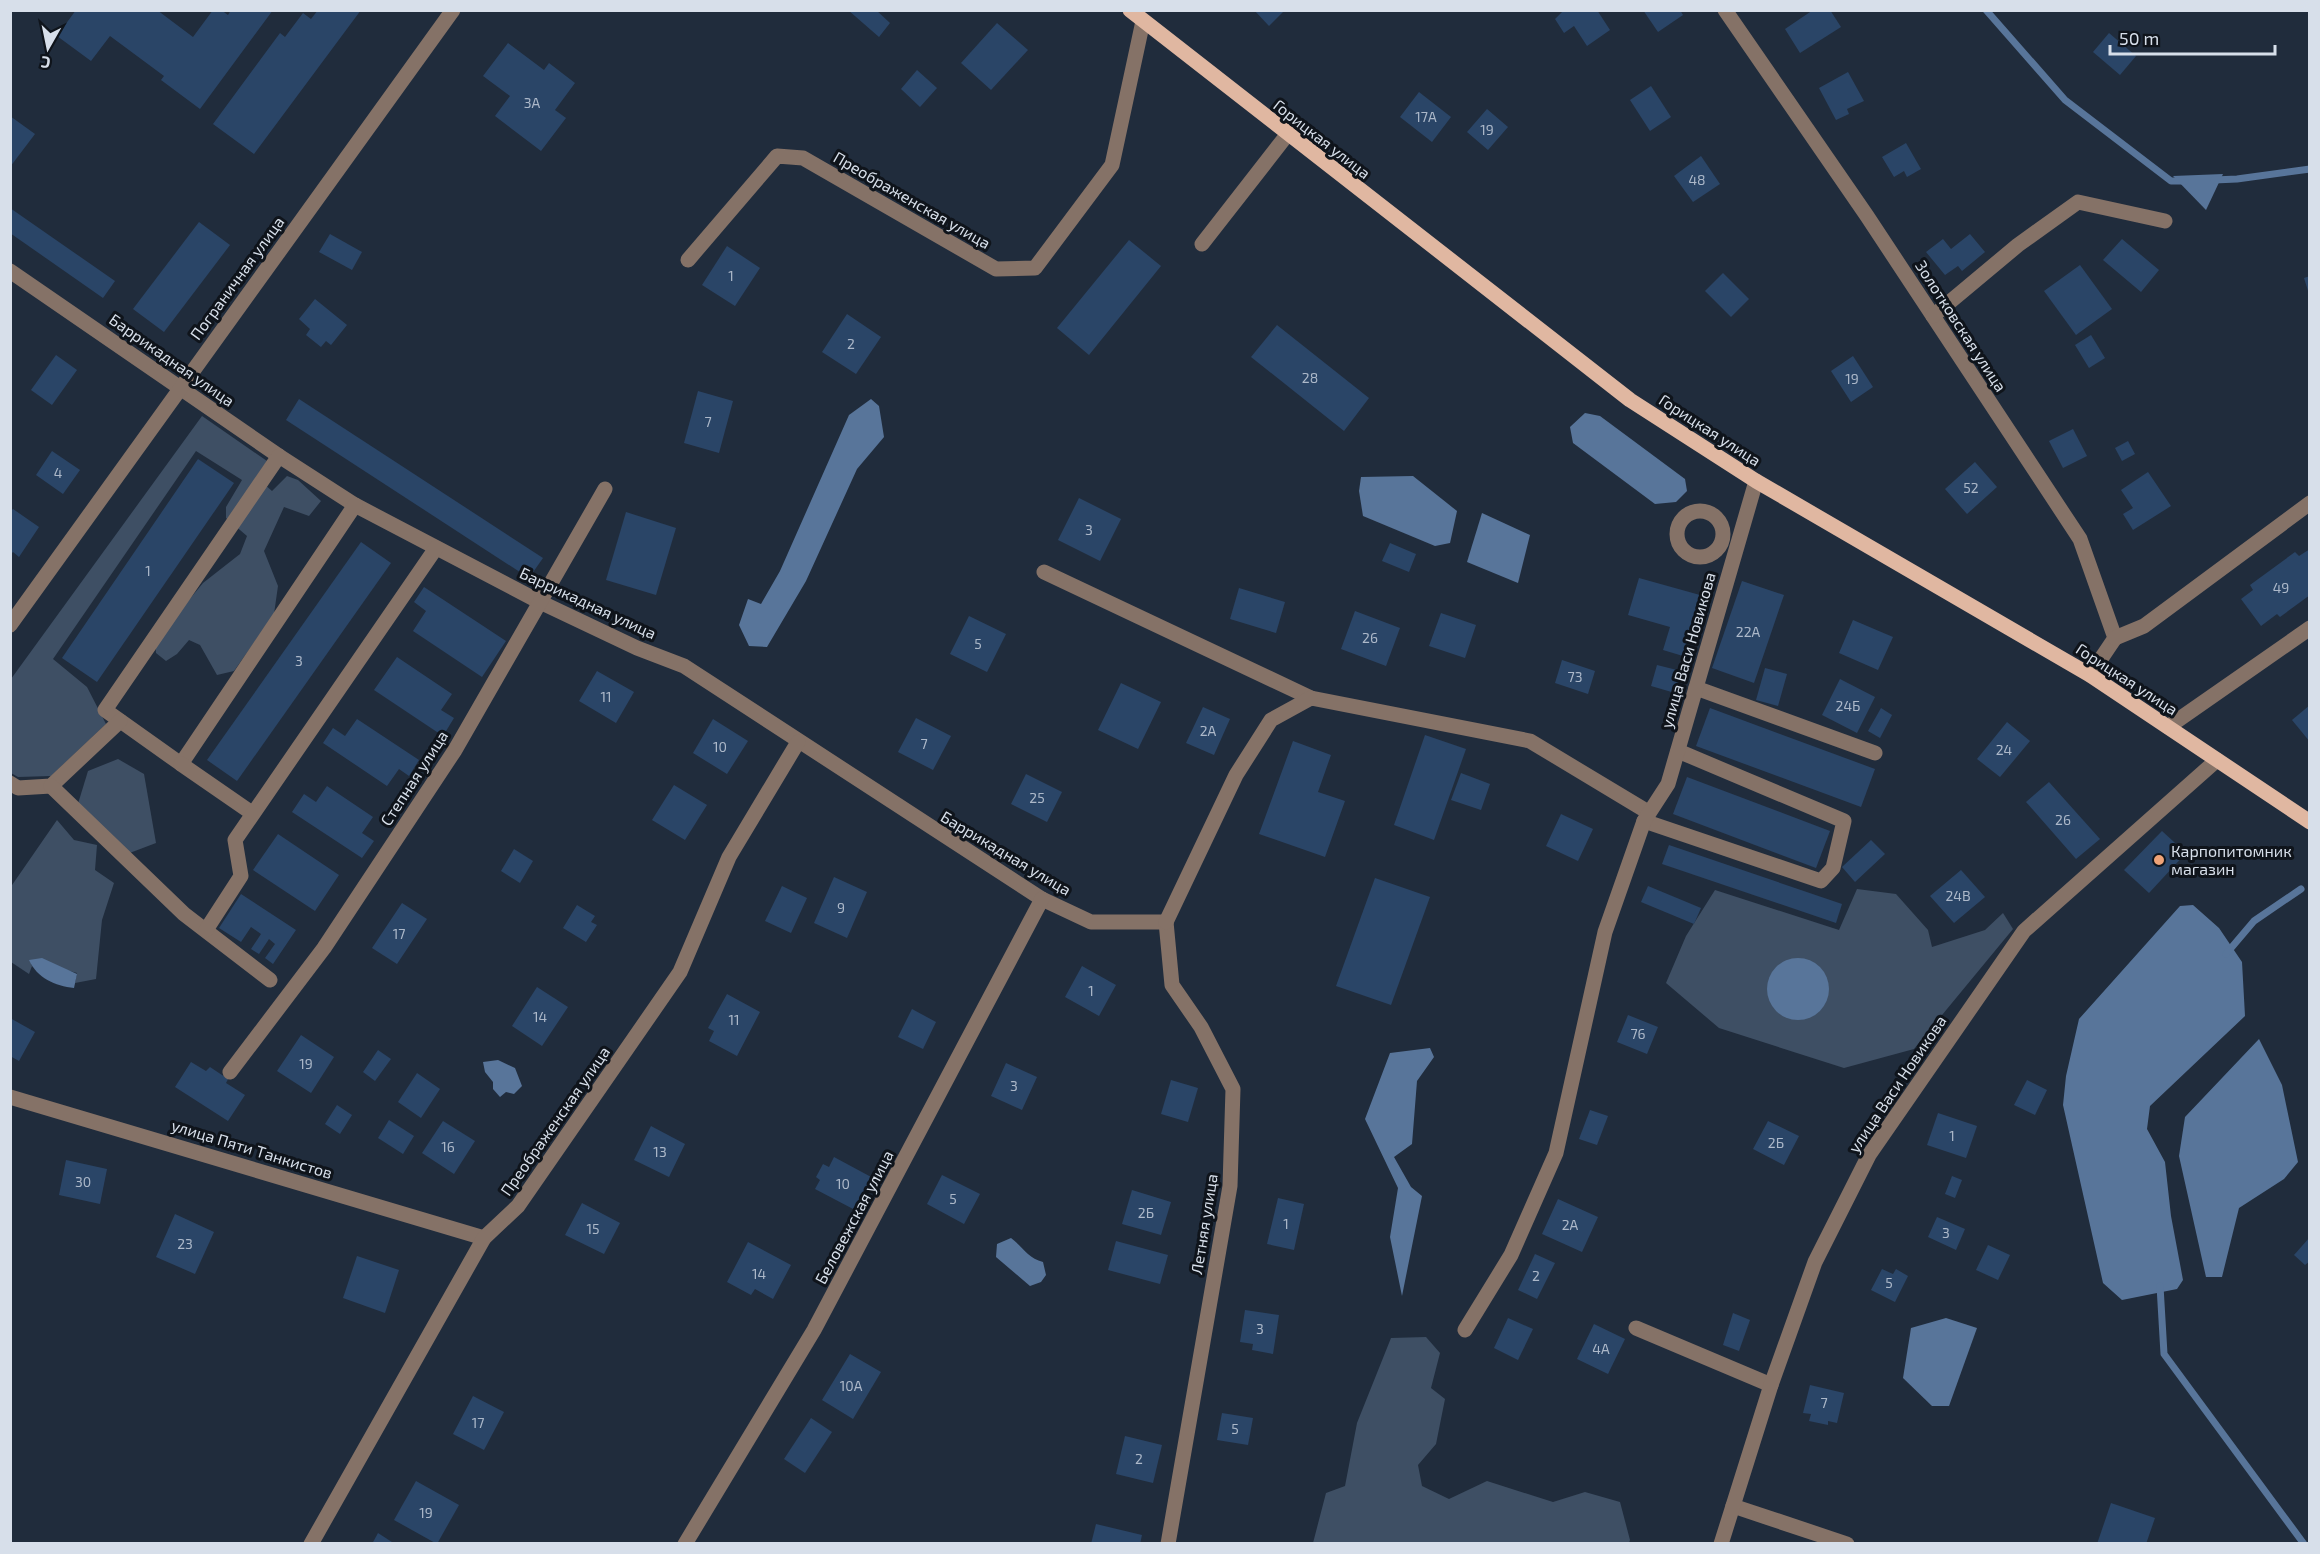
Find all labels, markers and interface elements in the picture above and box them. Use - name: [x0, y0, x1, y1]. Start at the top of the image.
- north arrow: [18, 18, 78, 78]
- scale bar: [2110, 18, 2275, 56]
- text: 50 m: [2119, 27, 2159, 49]
- text: С: [39, 53, 52, 73]
- house number: 3А: [524, 94, 541, 111]
- street label: Горицкая улица: [1270, 95, 1374, 183]
- house number: 17А: [1415, 108, 1437, 125]
- house number: 19: [1480, 121, 1494, 138]
- street label: Преображенская улица: [830, 147, 994, 253]
- house number: 48: [1688, 171, 1706, 188]
- street label: Пограничная улица: [186, 212, 288, 344]
- street label: Золотковская улица: [1911, 257, 2011, 395]
- house number: 1: [728, 267, 734, 284]
- street label: Баррикадная улица: [105, 309, 239, 411]
- house number: 2: [847, 335, 855, 352]
- house number: 28: [1302, 369, 1318, 386]
- house number: 19: [1845, 370, 1859, 387]
- street label: Горицкая улица: [1655, 390, 1765, 470]
- house number: 7: [704, 413, 712, 430]
- house number: 4: [54, 464, 62, 481]
- house number: 52: [1963, 479, 1979, 496]
- house number: 3: [1085, 521, 1093, 538]
- house number: 1: [145, 562, 151, 579]
- street label: Баррикадная улица: [517, 563, 659, 643]
- street label: улица Васи Новикова: [1656, 570, 1720, 730]
- house number: 49: [2273, 579, 2289, 596]
- house number: 22А: [1736, 623, 1761, 640]
- house number: 26: [1362, 629, 1378, 646]
- house number: 5: [974, 635, 982, 652]
- street label: Горицкая улица: [2072, 639, 2182, 719]
- house number: 3: [295, 652, 303, 669]
- house number: 73: [1568, 668, 1582, 685]
- house number: 11: [600, 688, 612, 705]
- house number: 24Б: [1836, 697, 1860, 714]
- house number: 2А: [1200, 722, 1217, 739]
- street label: Степная улица: [376, 727, 452, 829]
- house number: 7: [920, 735, 928, 752]
- house number: 10: [713, 738, 727, 755]
- house number: 24: [1996, 741, 2012, 758]
- house number: 25: [1029, 789, 1045, 806]
- street label: Баррикадная улица: [937, 806, 1075, 900]
- house number: 26: [2055, 811, 2071, 828]
- place label: Карпопитомник магазин: [2171, 841, 2292, 878]
- marker: Карпопитомник магазин: [2152, 853, 2166, 867]
- house number: 24В: [1945, 887, 1971, 904]
- house number: 9: [837, 899, 845, 916]
- house number: 17: [393, 925, 405, 942]
- house number: 1: [1088, 982, 1094, 999]
- house number: 14: [533, 1008, 547, 1025]
- house number: 11: [728, 1011, 740, 1028]
- street label: улица Васи Новикова: [1844, 1012, 1950, 1156]
- house number: 76: [1630, 1025, 1646, 1042]
- street label: Преображенская улица: [496, 1042, 614, 1200]
- house number: 19: [299, 1055, 313, 1072]
- house number: 3: [1010, 1077, 1018, 1094]
- street label: улица Пяти Танкистов: [169, 1115, 335, 1183]
- house number: 1: [1949, 1127, 1955, 1144]
- house number: 2Б: [1768, 1134, 1784, 1151]
- house number: 16: [441, 1138, 455, 1155]
- house number: 13: [653, 1143, 667, 1160]
- street label: Беловежская улица: [810, 1147, 898, 1287]
- street label: Летняя улица: [1186, 1172, 1222, 1276]
- house number: 30: [75, 1173, 91, 1190]
- house number: 10: [836, 1175, 850, 1192]
- house number: 5: [949, 1190, 957, 1207]
- house number: 2Б: [1138, 1204, 1154, 1221]
- house number: 1: [1283, 1215, 1289, 1232]
- house number: 2А: [1562, 1216, 1579, 1233]
- house number: 15: [586, 1220, 600, 1237]
- house number: 3: [1942, 1224, 1950, 1241]
- house number: 23: [177, 1235, 193, 1252]
- house number: 14: [752, 1265, 766, 1282]
- house number: 2: [1532, 1267, 1540, 1284]
- house number: 5: [1885, 1274, 1893, 1291]
- house number: 3: [1256, 1320, 1264, 1337]
- house number: 4А: [1592, 1340, 1610, 1357]
- house number: 10А: [840, 1377, 863, 1394]
- house number: 7: [1820, 1394, 1828, 1411]
- house number: 17: [472, 1414, 484, 1431]
- house number: 5: [1231, 1420, 1239, 1437]
- house number: 2: [1135, 1450, 1143, 1467]
- house number: 19: [419, 1504, 433, 1521]

